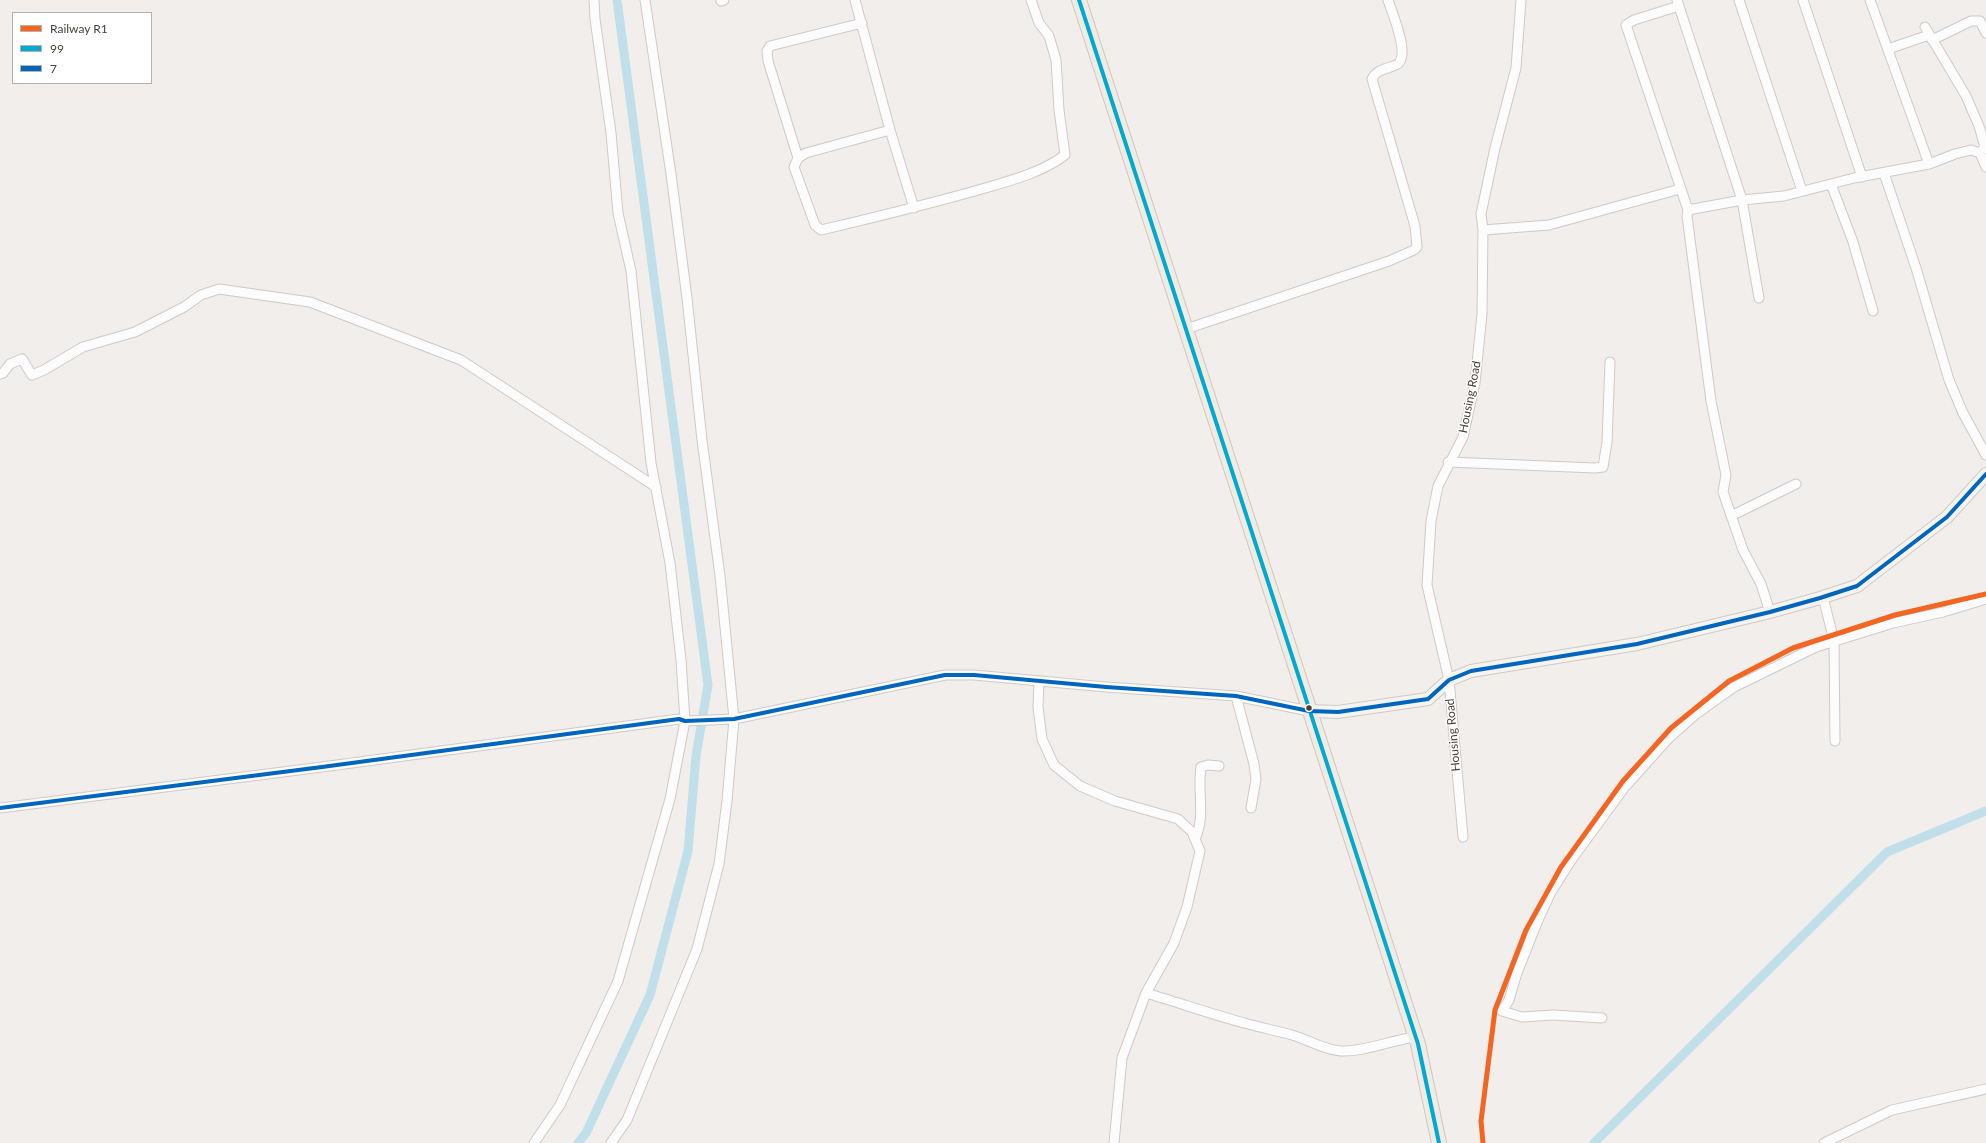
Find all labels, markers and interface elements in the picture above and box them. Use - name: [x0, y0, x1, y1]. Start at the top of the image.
- legend: [12, 12, 152, 84]
- text: Railway R1: [50, 21, 108, 36]
- text: 99: [50, 41, 64, 56]
- text: 7: [50, 61, 57, 76]
- street label: Housing Road: [1456, 360, 1484, 434]
- street label: Housing Road: [1443, 698, 1463, 772]
- unlabelled marker: [1304, 703, 1314, 713]

